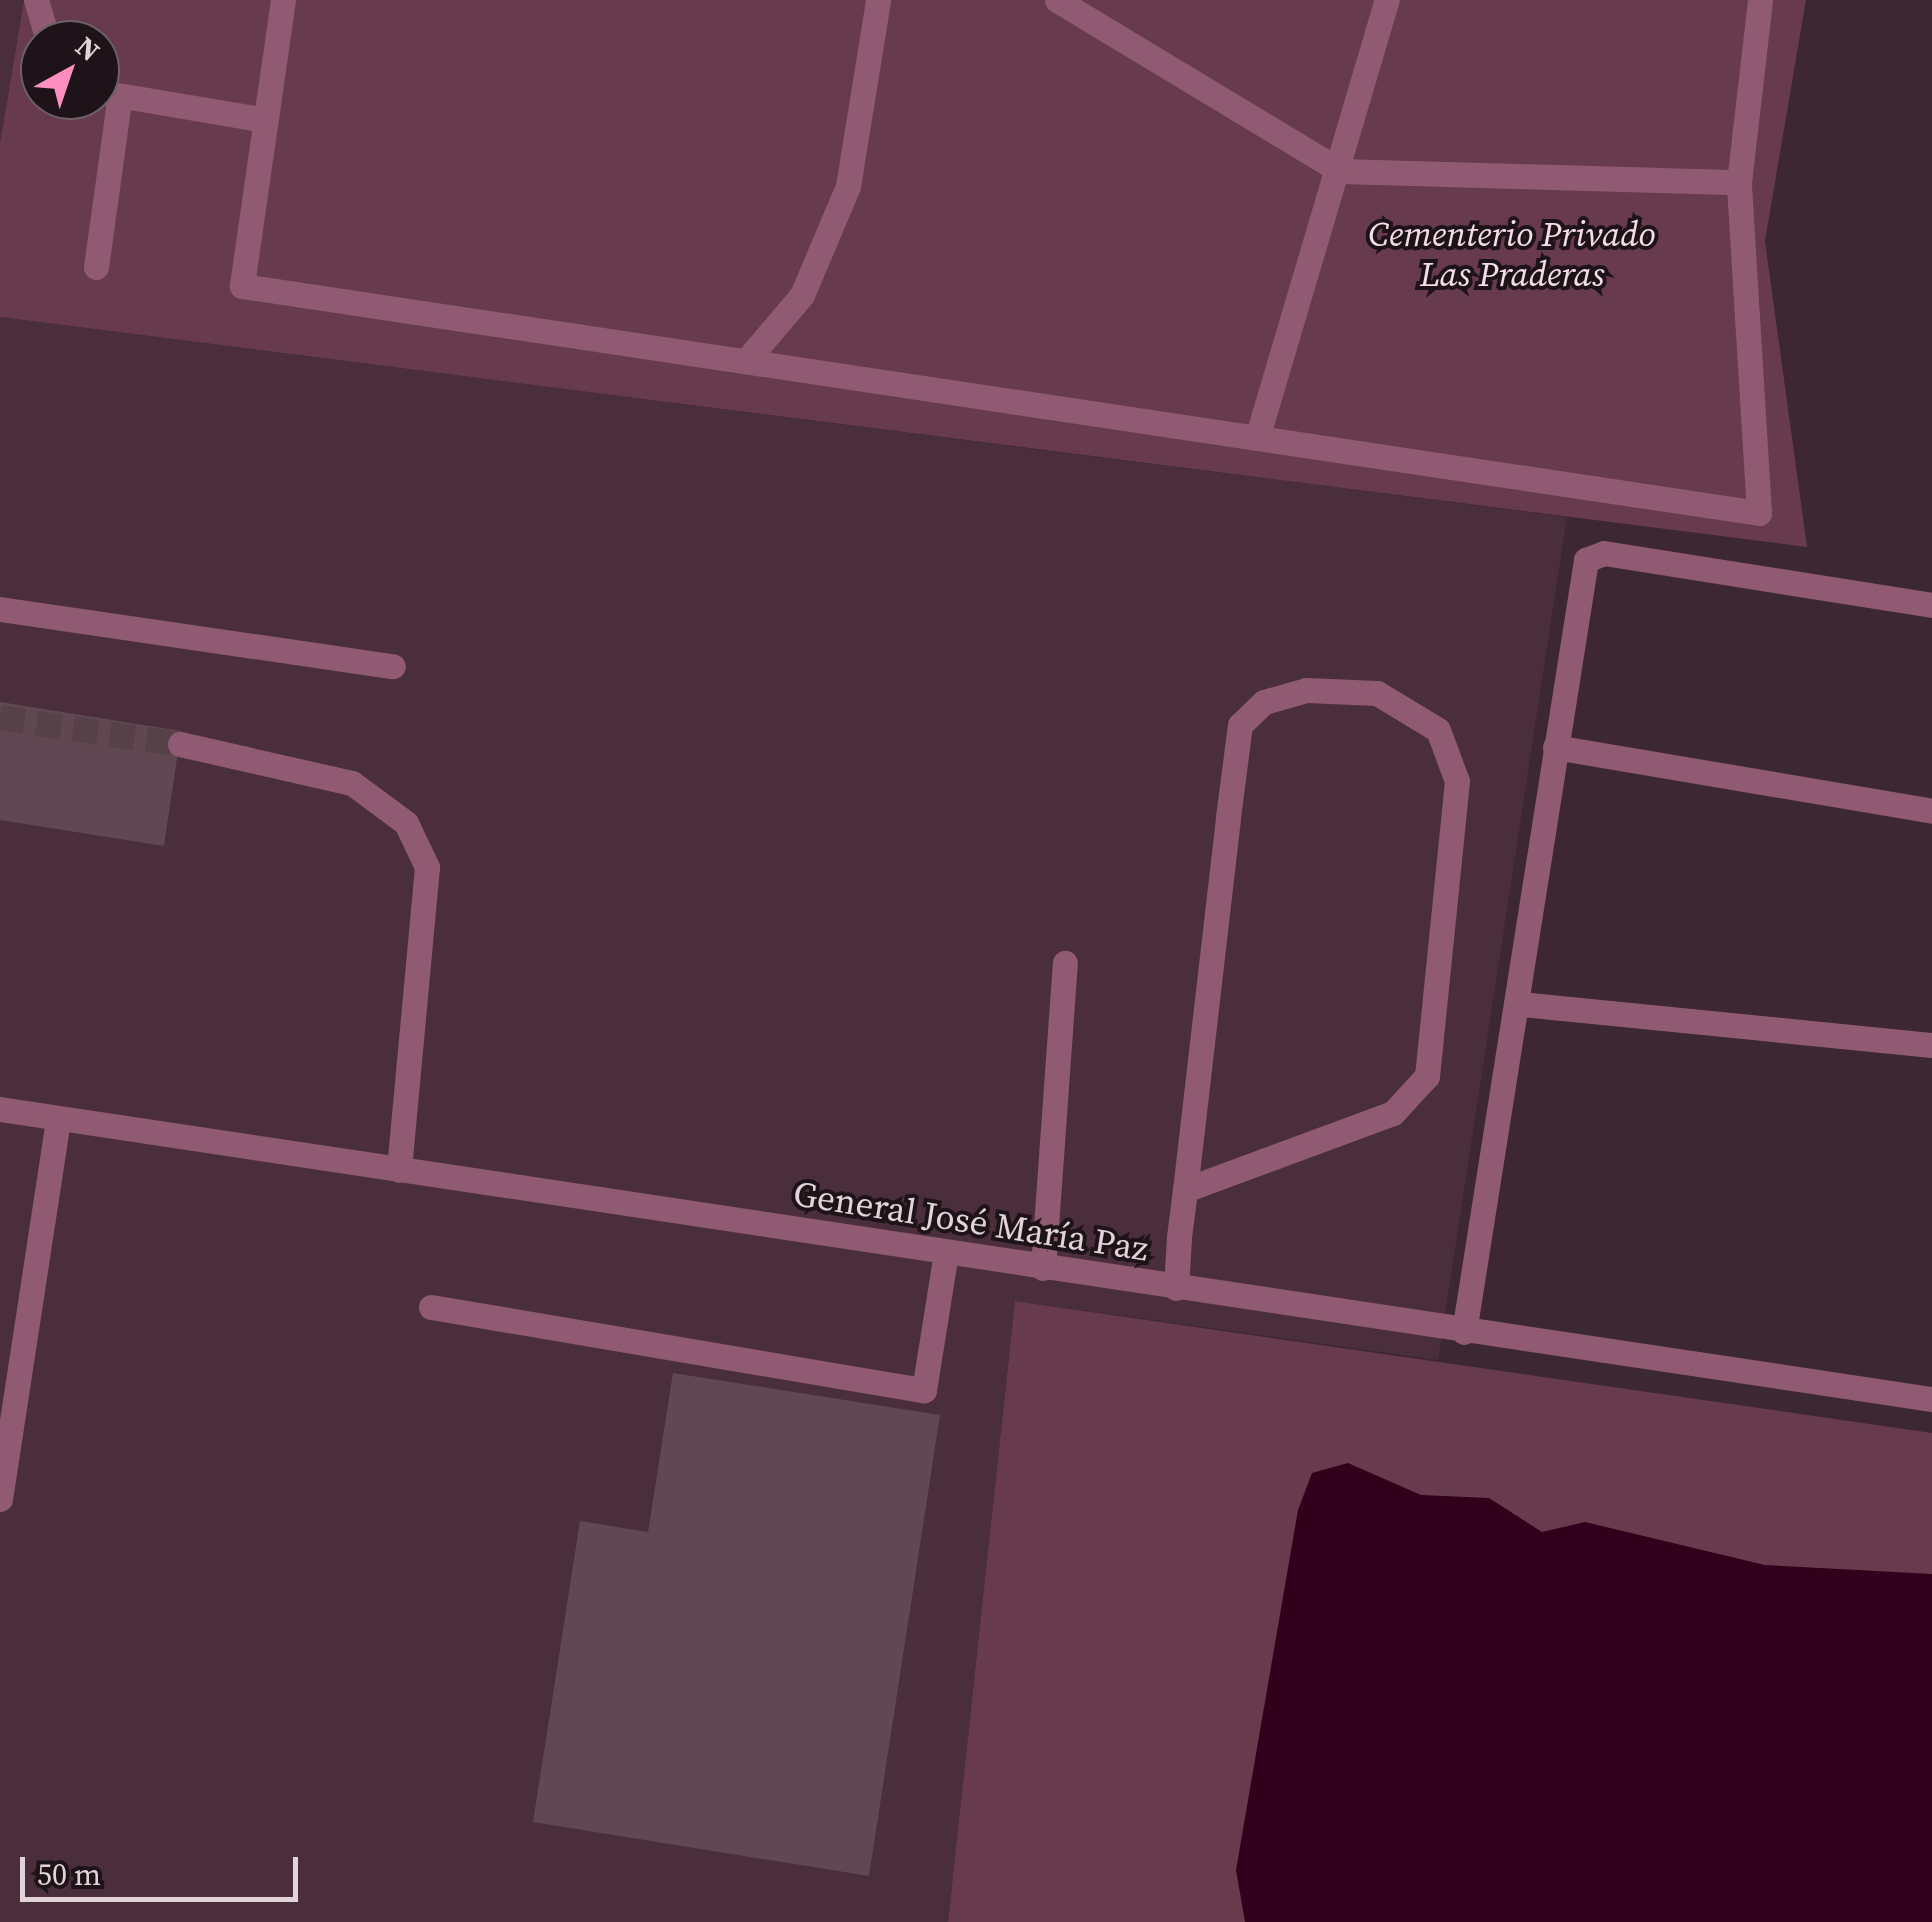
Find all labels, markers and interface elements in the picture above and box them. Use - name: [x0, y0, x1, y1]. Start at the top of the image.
- north arrow: [20, 20, 120, 120]
- text: N: [68, 27, 108, 70]
- park label: Cementerio Privado Las Praderas: [1368, 213, 1656, 295]
- street label: General José María Paz: [791, 1172, 1151, 1270]
- scale bar: [25, 1837, 302, 1899]
- text: 50 m: [37, 1854, 101, 1895]

